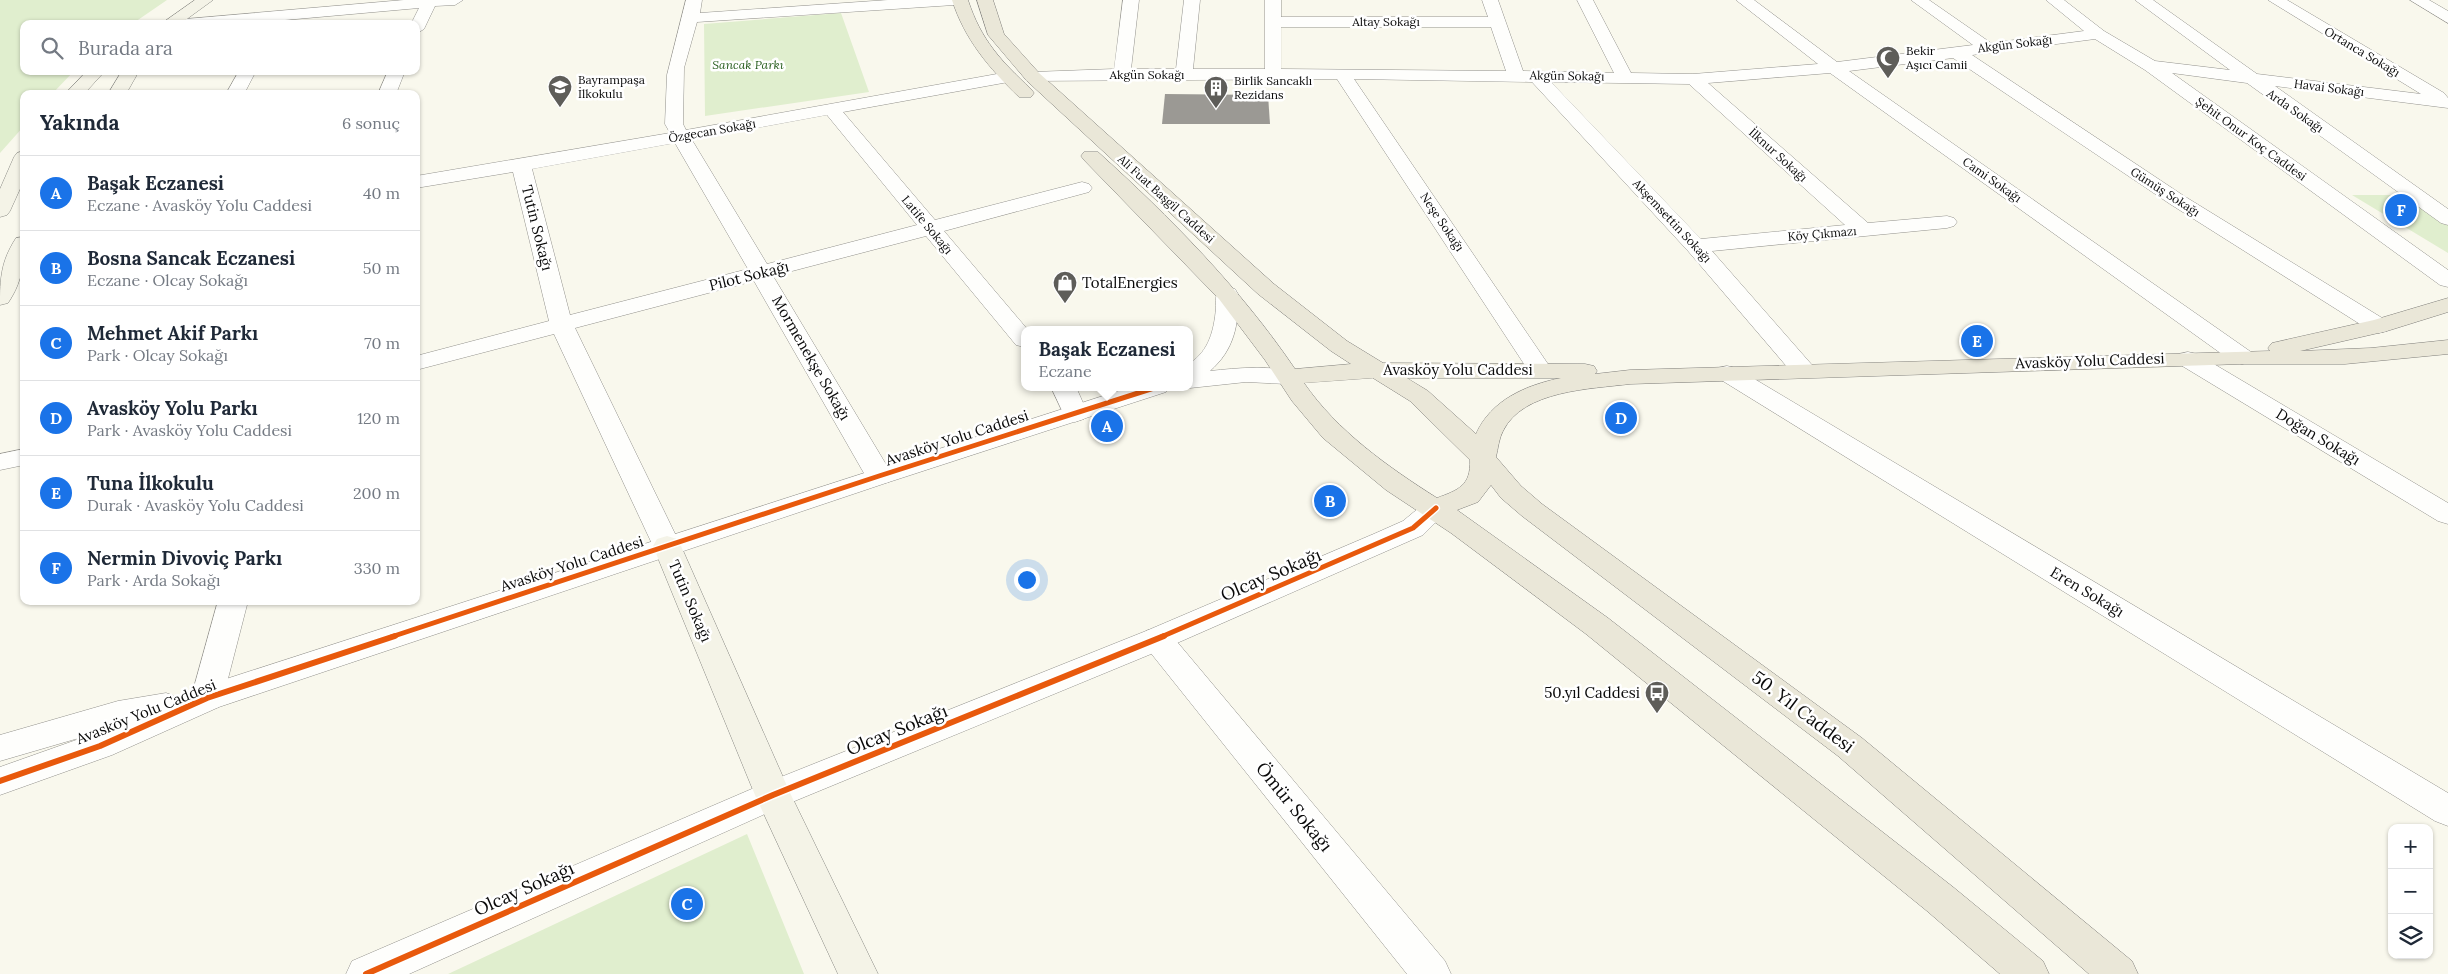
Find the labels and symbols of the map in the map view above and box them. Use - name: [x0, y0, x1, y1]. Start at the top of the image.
- street label: Altay Sokağı: [1351, 14, 1420, 29]
- street label: Ortanca Sokağı: [2322, 23, 2403, 80]
- street label: Akgün Sokağı: [1976, 31, 2053, 56]
- place label: Bekir Aşıcı Camii: [1905, 43, 1967, 72]
- mosque icon: Bekir Aşıcı Camii: [1875, 45, 1901, 79]
- park label: Sancak Parkı: [712, 57, 784, 72]
- street label: Akgün Sokağı: [1109, 67, 1184, 82]
- street label: Akgün Sokağı: [1528, 67, 1605, 84]
- place label: Bayrampaşa İlkokulu: [578, 72, 645, 101]
- place label: Birlik Sancaklı Rezidans: [1234, 73, 1312, 102]
- school or university icon: Bayrampaşa İlkokulu: [547, 74, 573, 108]
- building icon: Birlik Sancaklı Rezidans: [1203, 75, 1229, 109]
- street label: Havai Sokağı: [2293, 76, 2365, 99]
- street label: Arda Sokağı: [2263, 85, 2327, 136]
- street label: Şehit Onur Koç Caddesi: [2193, 93, 2309, 184]
- street label: Özgecan Sokağı: [667, 115, 757, 146]
- street label: İlknur Sokağı: [1746, 125, 1811, 185]
- street label: Ali Fuat Başgil Caddesi: [1114, 151, 1218, 246]
- street label: Cami Sokağı: [1960, 154, 2025, 205]
- street label: Gümüş Sokağı: [2128, 164, 2203, 220]
- street label: Akşemsettin Sokağı: [1629, 175, 1715, 266]
- street label: Tutin Sokağı: [518, 183, 557, 273]
- street label: Neşe Sokağı: [1417, 190, 1468, 254]
- pin: F: [2385, 191, 2417, 229]
- street label: Latife Sokağı: [899, 192, 956, 257]
- street label: Köy Çıkmazı: [1787, 223, 1857, 244]
- street label: Pilot Sokağı: [707, 256, 791, 295]
- shop icon: TotalEnergies: [1052, 270, 1078, 304]
- place label: TotalEnergies: [1082, 273, 1178, 292]
- street label: Mormenekşe Sokağı: [768, 292, 855, 423]
- pin: E: [1961, 322, 1993, 360]
- street label: Avasköy Yolu Caddesi: [2014, 348, 2165, 373]
- street label: Avasköy Yolu Caddesi: [1382, 360, 1533, 379]
- pin: D: [1605, 399, 1637, 437]
- street label: Doğan Sokağı: [2273, 404, 2364, 469]
- street label: Avasköy Yolu Caddesi: [882, 405, 1031, 470]
- pin: A: [1091, 407, 1123, 445]
- pin: B: [1314, 482, 1346, 520]
- street label: Avasköy Yolu Caddesi: [497, 531, 646, 596]
- street label: Olcay Sokağı: [1217, 543, 1325, 606]
- street label: Tutin Sokağı: [665, 557, 716, 645]
- street label: Eren Sokağı: [2047, 562, 2128, 621]
- your location: [1014, 567, 1040, 593]
- street label: 50. Yıl Caddesi: [1748, 666, 1859, 758]
- street label: Avasköy Yolu Caddesi: [72, 675, 219, 749]
- bus stop icon: 50.yıl Caddesi: [1644, 680, 1670, 714]
- place label: 50.yıl Caddesi: [1544, 683, 1640, 702]
- street label: Olcay Sokağı: [843, 699, 951, 760]
- street label: Ömür Sokağı: [1251, 757, 1338, 856]
- street label: Olcay Sokağı: [470, 856, 577, 921]
- pin: C: [671, 885, 703, 923]

